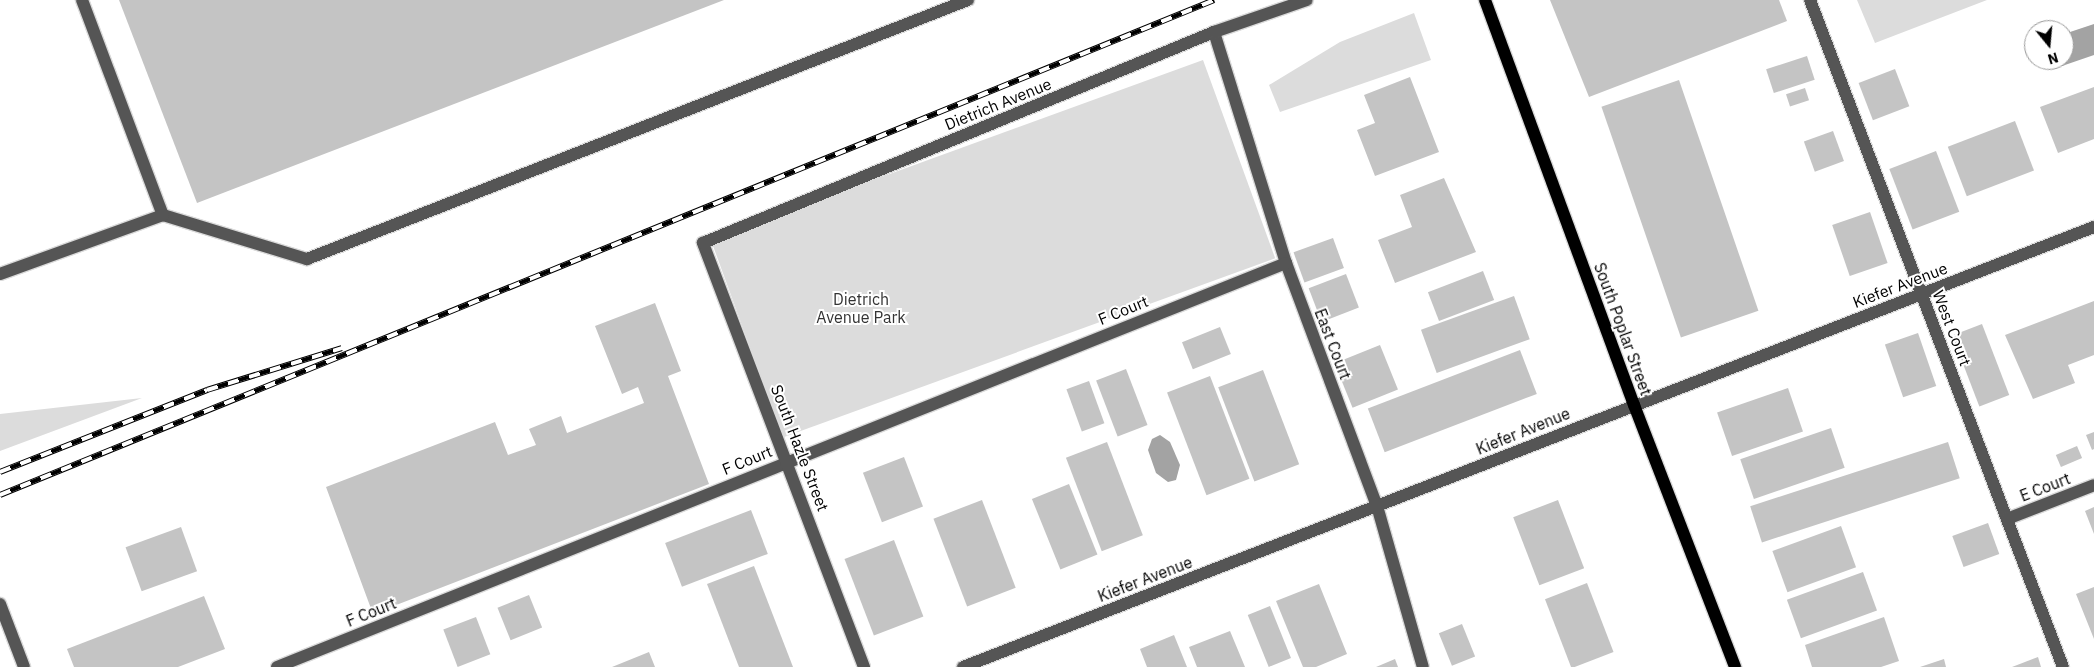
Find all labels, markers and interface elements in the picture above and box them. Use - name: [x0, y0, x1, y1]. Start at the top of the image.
- north arrow: [2024, 20, 2074, 70]
- text: N: [2046, 48, 2061, 68]
- street label: Dietrich Avenue: [942, 74, 1054, 134]
- street label: Kiefer Avenue: [1850, 258, 1950, 312]
- street label: South Poplar Street: [1590, 260, 1656, 398]
- street label: West Court: [1929, 287, 1975, 369]
- park label: Dietrich Avenue Park: [816, 289, 906, 327]
- street label: F Court: [1095, 291, 1151, 329]
- street label: East Court: [1311, 306, 1355, 382]
- street label: South Hazle Street: [767, 382, 833, 514]
- street label: Kiefer Avenue: [1473, 403, 1573, 459]
- street label: F Court: [719, 441, 775, 479]
- street label: E Court: [2017, 469, 2073, 505]
- street label: Kiefer Avenue: [1095, 552, 1195, 606]
- street label: F Court: [343, 593, 399, 631]

